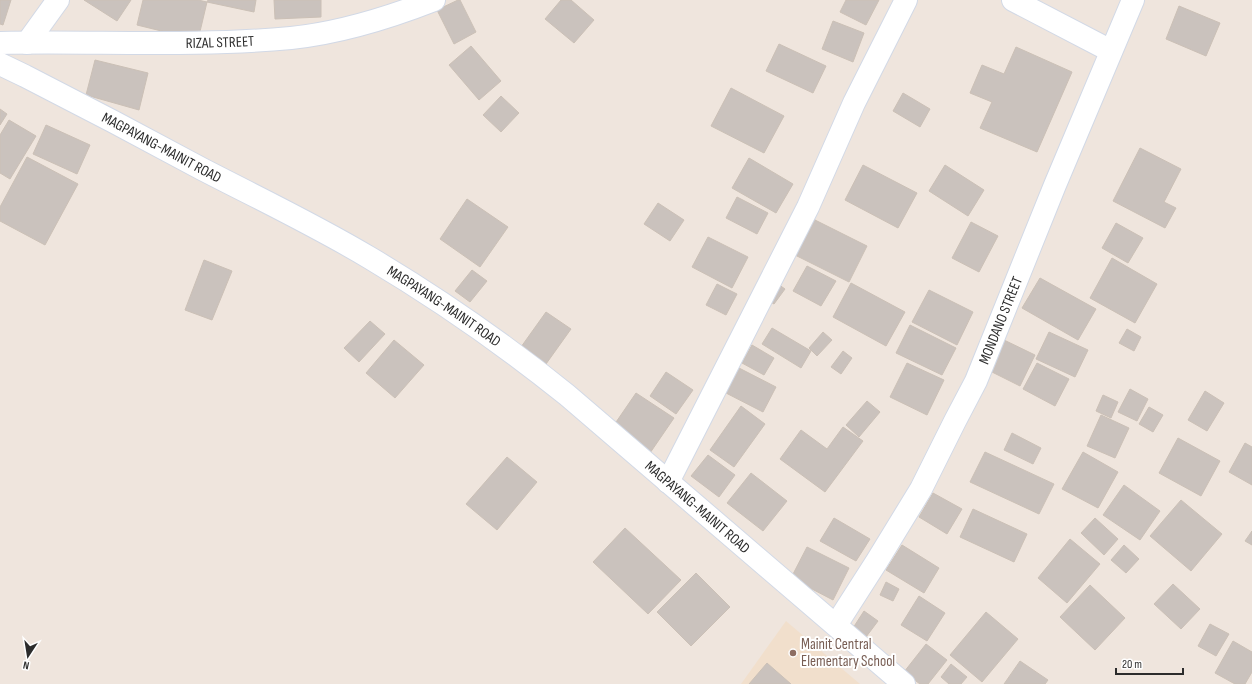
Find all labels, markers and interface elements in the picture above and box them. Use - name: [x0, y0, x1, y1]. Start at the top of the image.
- street label: RIZAL STREET: [186, 31, 255, 52]
- street label: MAGPAYANG-MAINIT ROAD: [99, 108, 225, 187]
- street label: MAGPAYANG-MAINIT ROAD: [384, 261, 505, 351]
- street label: MONDANO STREET: [974, 274, 1027, 367]
- street label: MAGPAYANG-MAINIT ROAD: [641, 457, 754, 557]
- place label: Mainit Central Elementary School: [801, 635, 895, 671]
- north arrow: [8, 636, 48, 676]
- marker: Mainit Central Elementary School: [788, 648, 798, 658]
- scale bar: [1116, 650, 1183, 676]
- text: 20 m: [1122, 657, 1142, 672]
- text: N: [22, 658, 30, 672]

